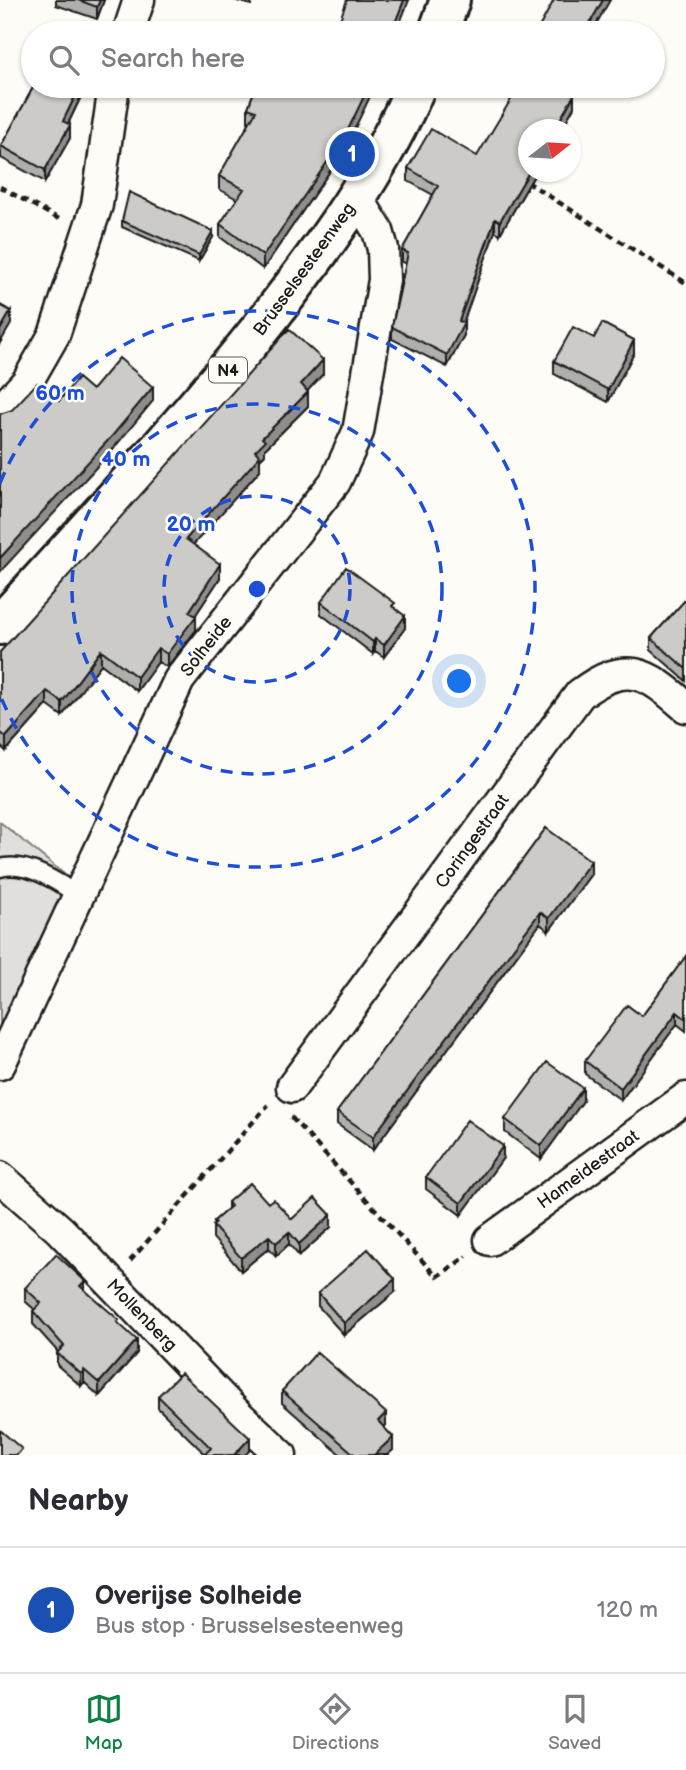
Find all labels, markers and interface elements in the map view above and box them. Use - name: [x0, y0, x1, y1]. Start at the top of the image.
- search box: [21, 21, 665, 98]
- icon: search: [45, 41, 83, 79]
- text: Search here: [101, 44, 245, 75]
- north arrow: [518, 119, 581, 182]
- pin: 1: [329, 128, 375, 180]
- street label: Brusselsesteenweg: [249, 199, 360, 340]
- road number: N4: [209, 358, 247, 382]
- text: 60 m: [35, 381, 85, 406]
- text: 40 m: [101, 447, 151, 472]
- text: 20 m: [167, 512, 215, 537]
- centre of rings: [245, 577, 269, 601]
- street label: Solheide: [176, 612, 237, 681]
- your location: [442, 664, 476, 698]
- street label: Coringestraat: [431, 790, 514, 893]
- street label: Hameidestraat: [533, 1125, 644, 1213]
- street label: Mollenberg: [102, 1275, 181, 1356]
- text: Nearby: [28, 1483, 128, 1519]
- text: Overijse Solheide: [95, 1581, 302, 1612]
- text: 1: [46, 1596, 56, 1624]
- text: 120 m: [597, 1596, 658, 1624]
- text: Bus stop · Brusselsesteenweg: [95, 1612, 404, 1640]
- tab: Map: [85, 1690, 123, 1755]
- tab: Directions: [292, 1690, 379, 1755]
- tab: Saved: [548, 1690, 601, 1755]

